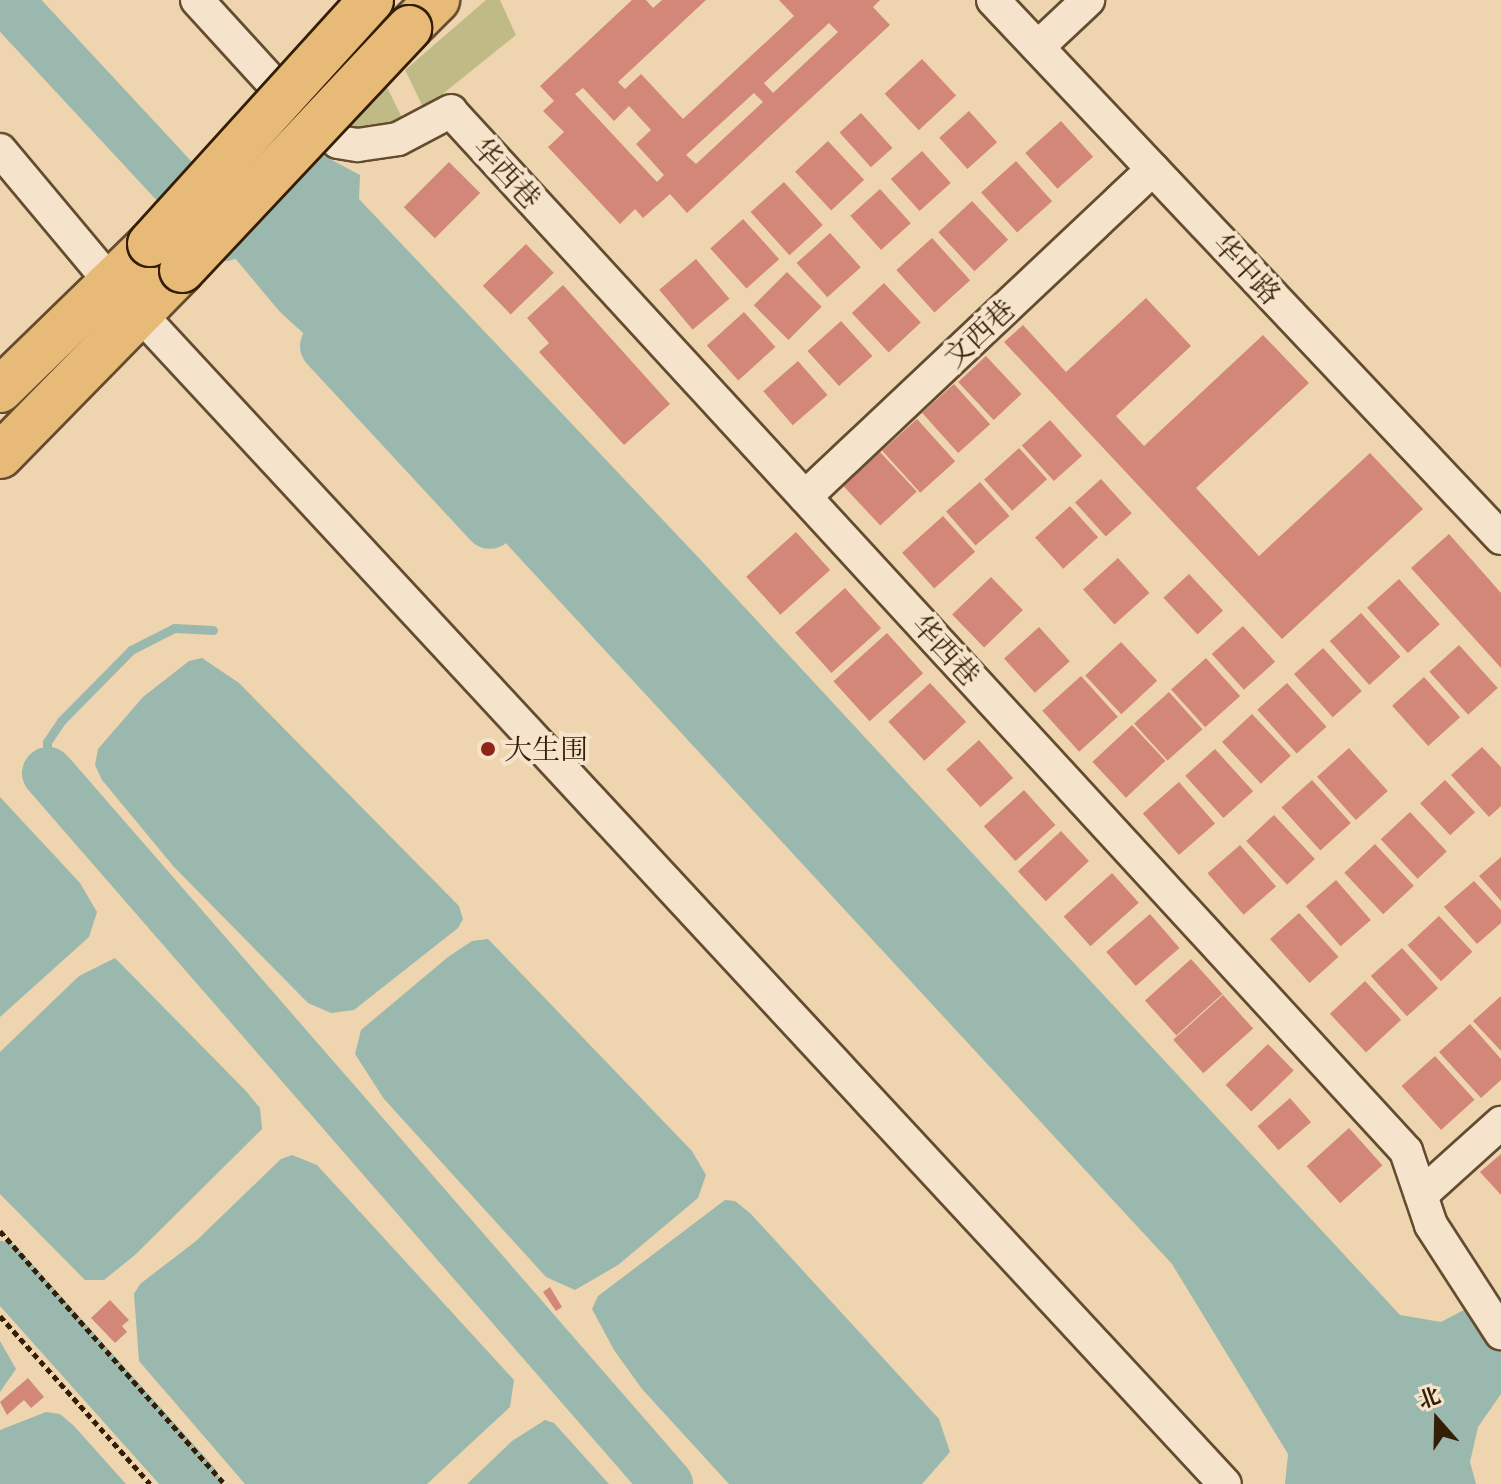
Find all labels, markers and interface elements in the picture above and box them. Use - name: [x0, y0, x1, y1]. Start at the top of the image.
- street label: 华西巷: [466, 131, 548, 215]
- street label: 华中路: [1206, 227, 1288, 311]
- street label: 文西巷: [937, 292, 1021, 374]
- street label: 华西巷: [905, 608, 987, 692]
- place label: 大生围: [504, 732, 588, 766]
- marker: 大生围: [479, 740, 497, 758]
- text: 北: [1413, 1379, 1445, 1416]
- north arrow: [1397, 1380, 1477, 1460]

